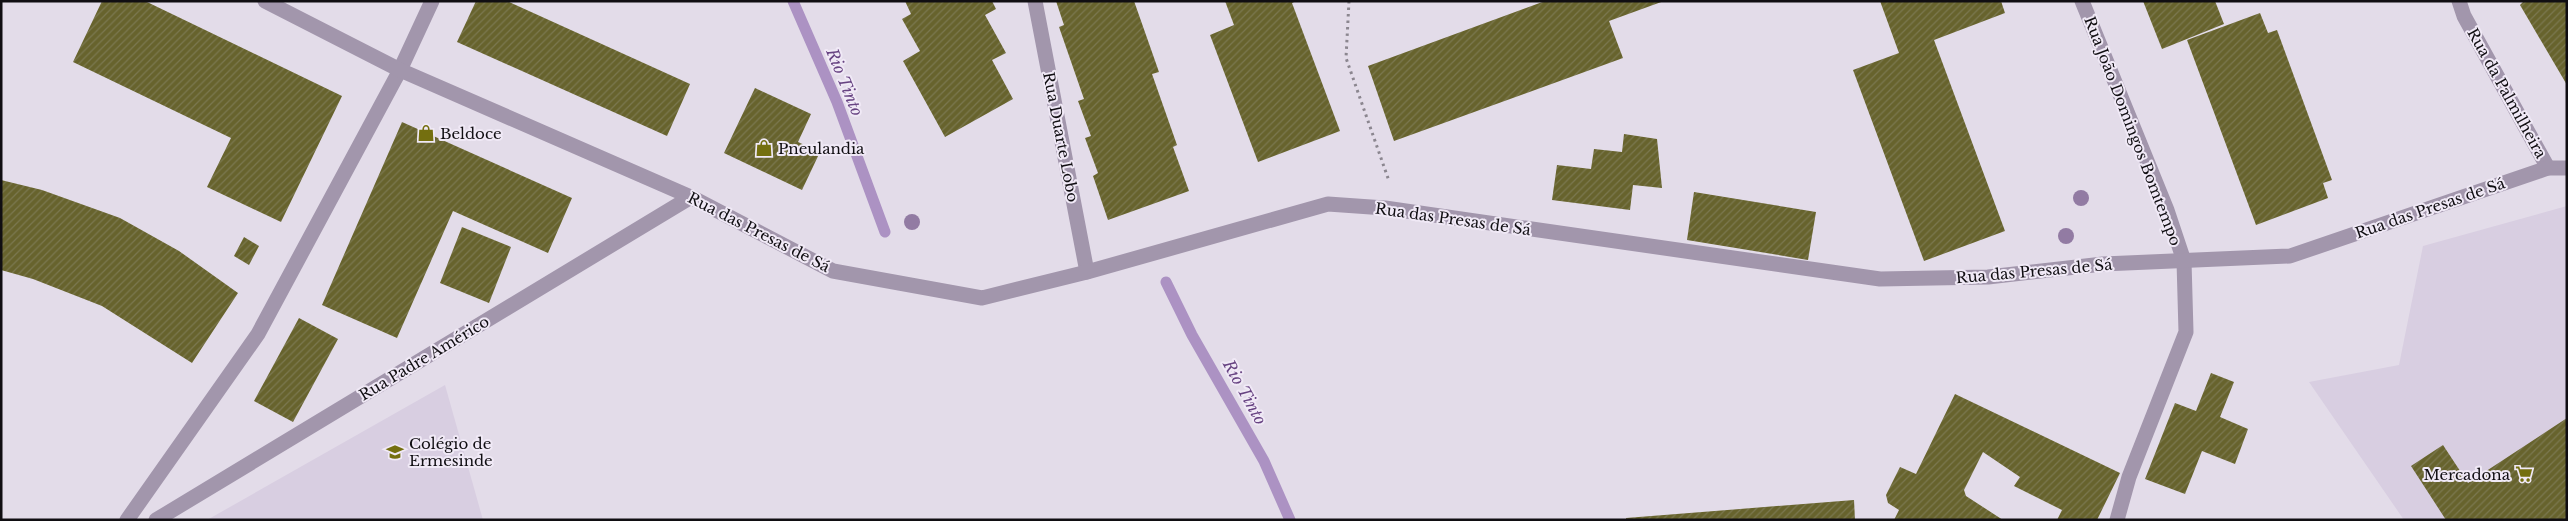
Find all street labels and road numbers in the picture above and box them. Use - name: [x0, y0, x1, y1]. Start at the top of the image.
- street label: Rua João Domingos Bomtempo: [2080, 14, 2186, 249]
- street label: Rua da Palmilheira: [2463, 25, 2551, 162]
- street label: Rua Duarte Lobo: [1039, 70, 1083, 204]
- street label: Rua das Presas de Sá: [2353, 173, 2508, 243]
- street label: Rua das Presas de Sá: [685, 188, 834, 276]
- street label: Rua das Presas de Sá: [1374, 199, 1533, 239]
- street label: Rua das Presas de Sá: [1955, 255, 2114, 287]
- street label: Rua Padre Américo: [355, 312, 493, 404]

